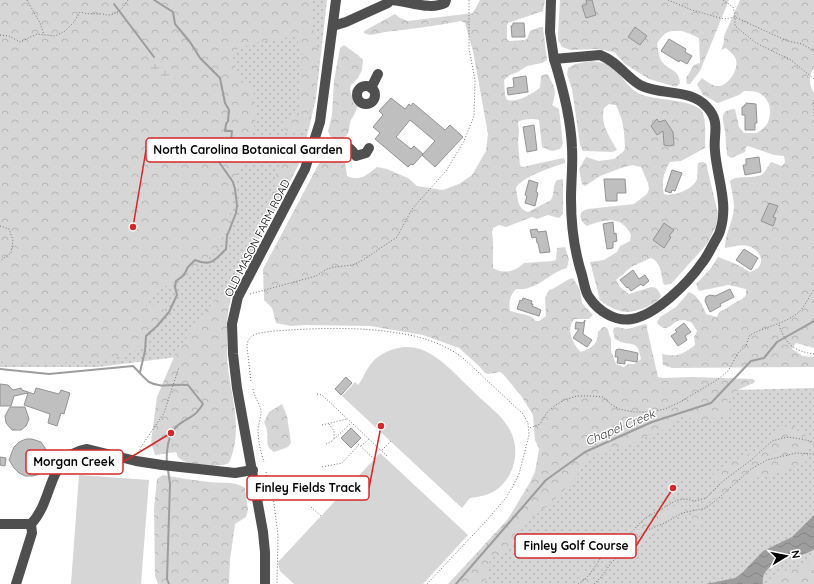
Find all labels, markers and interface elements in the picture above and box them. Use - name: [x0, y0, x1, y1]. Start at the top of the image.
- callout: North Carolina Botanical Garden: [146, 138, 351, 162]
- text: North Carolina Botanical Garden: [153, 142, 343, 157]
- street label: OLD MASON FARM ROAD: [221, 177, 293, 299]
- water label: Chapel Creek: [583, 405, 659, 448]
- callout: Morgan Creek: [26, 450, 123, 474]
- text: Morgan Creek: [33, 454, 115, 469]
- callout: Finley Fields Track: [247, 476, 369, 500]
- text: Finley Fields Track: [255, 480, 361, 495]
- callout: Finley Golf Course: [515, 534, 636, 558]
- north arrow: [766, 536, 806, 576]
- text: Finley Golf Course: [523, 538, 629, 553]
- text: N: [788, 549, 803, 559]

